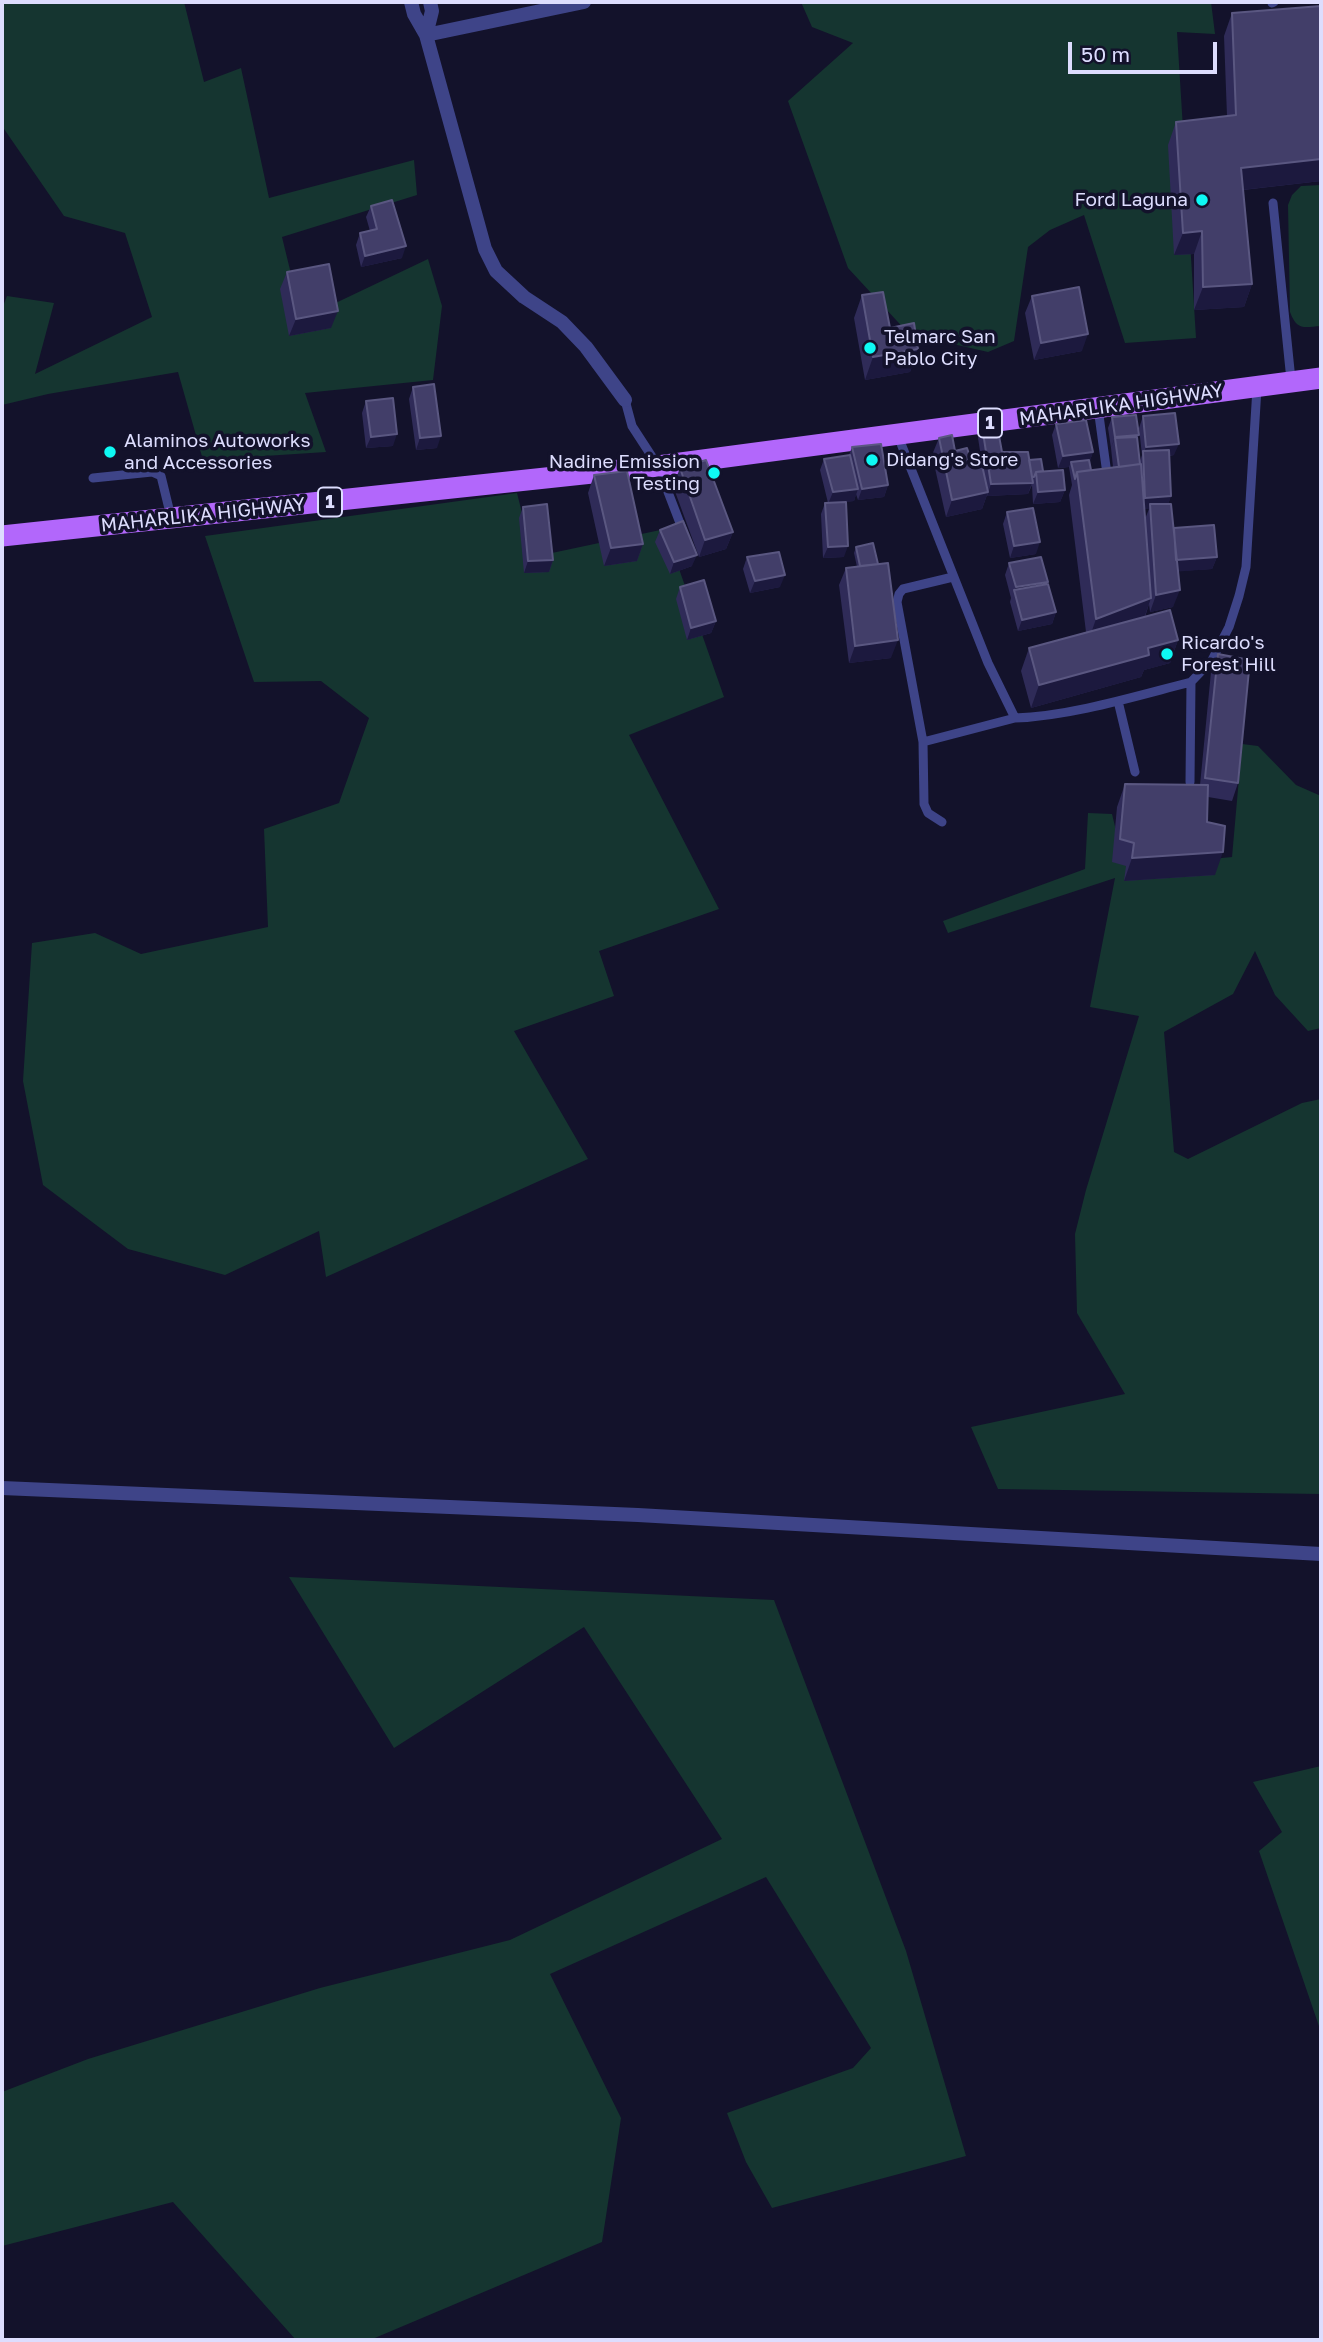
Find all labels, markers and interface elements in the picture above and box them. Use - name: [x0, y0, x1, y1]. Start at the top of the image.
- scale bar: [1071, 28, 1220, 72]
- text: 50 m: [1081, 41, 1130, 67]
- place label: Ford Laguna: [1074, 189, 1188, 211]
- marker: Ford Laguna: [1194, 192, 1210, 208]
- place label: Telmarc San Pablo City: [884, 326, 996, 370]
- marker: Telmarc San Pablo City: [862, 340, 878, 356]
- street label: MAHARLIKA HIGHWAY: [1018, 379, 1224, 431]
- road number: 1: [978, 408, 1002, 438]
- place label: Alaminos Autoworks and Accessories: [124, 430, 310, 474]
- marker: Alaminos Autoworks and Accessories: [102, 444, 118, 460]
- place label: Didang's Store: [886, 449, 1018, 471]
- place label: Nadine Emission Testing: [549, 451, 700, 495]
- marker: Didang's Store: [864, 452, 880, 468]
- marker: Nadine Emission Testing: [706, 465, 722, 481]
- road number: 1: [318, 488, 342, 516]
- street label: MAHARLIKA HIGHWAY: [100, 493, 306, 537]
- place label: Ricardo's Forest Hill: [1181, 632, 1276, 676]
- marker: Ricardo's Forest Hill: [1159, 646, 1175, 662]

